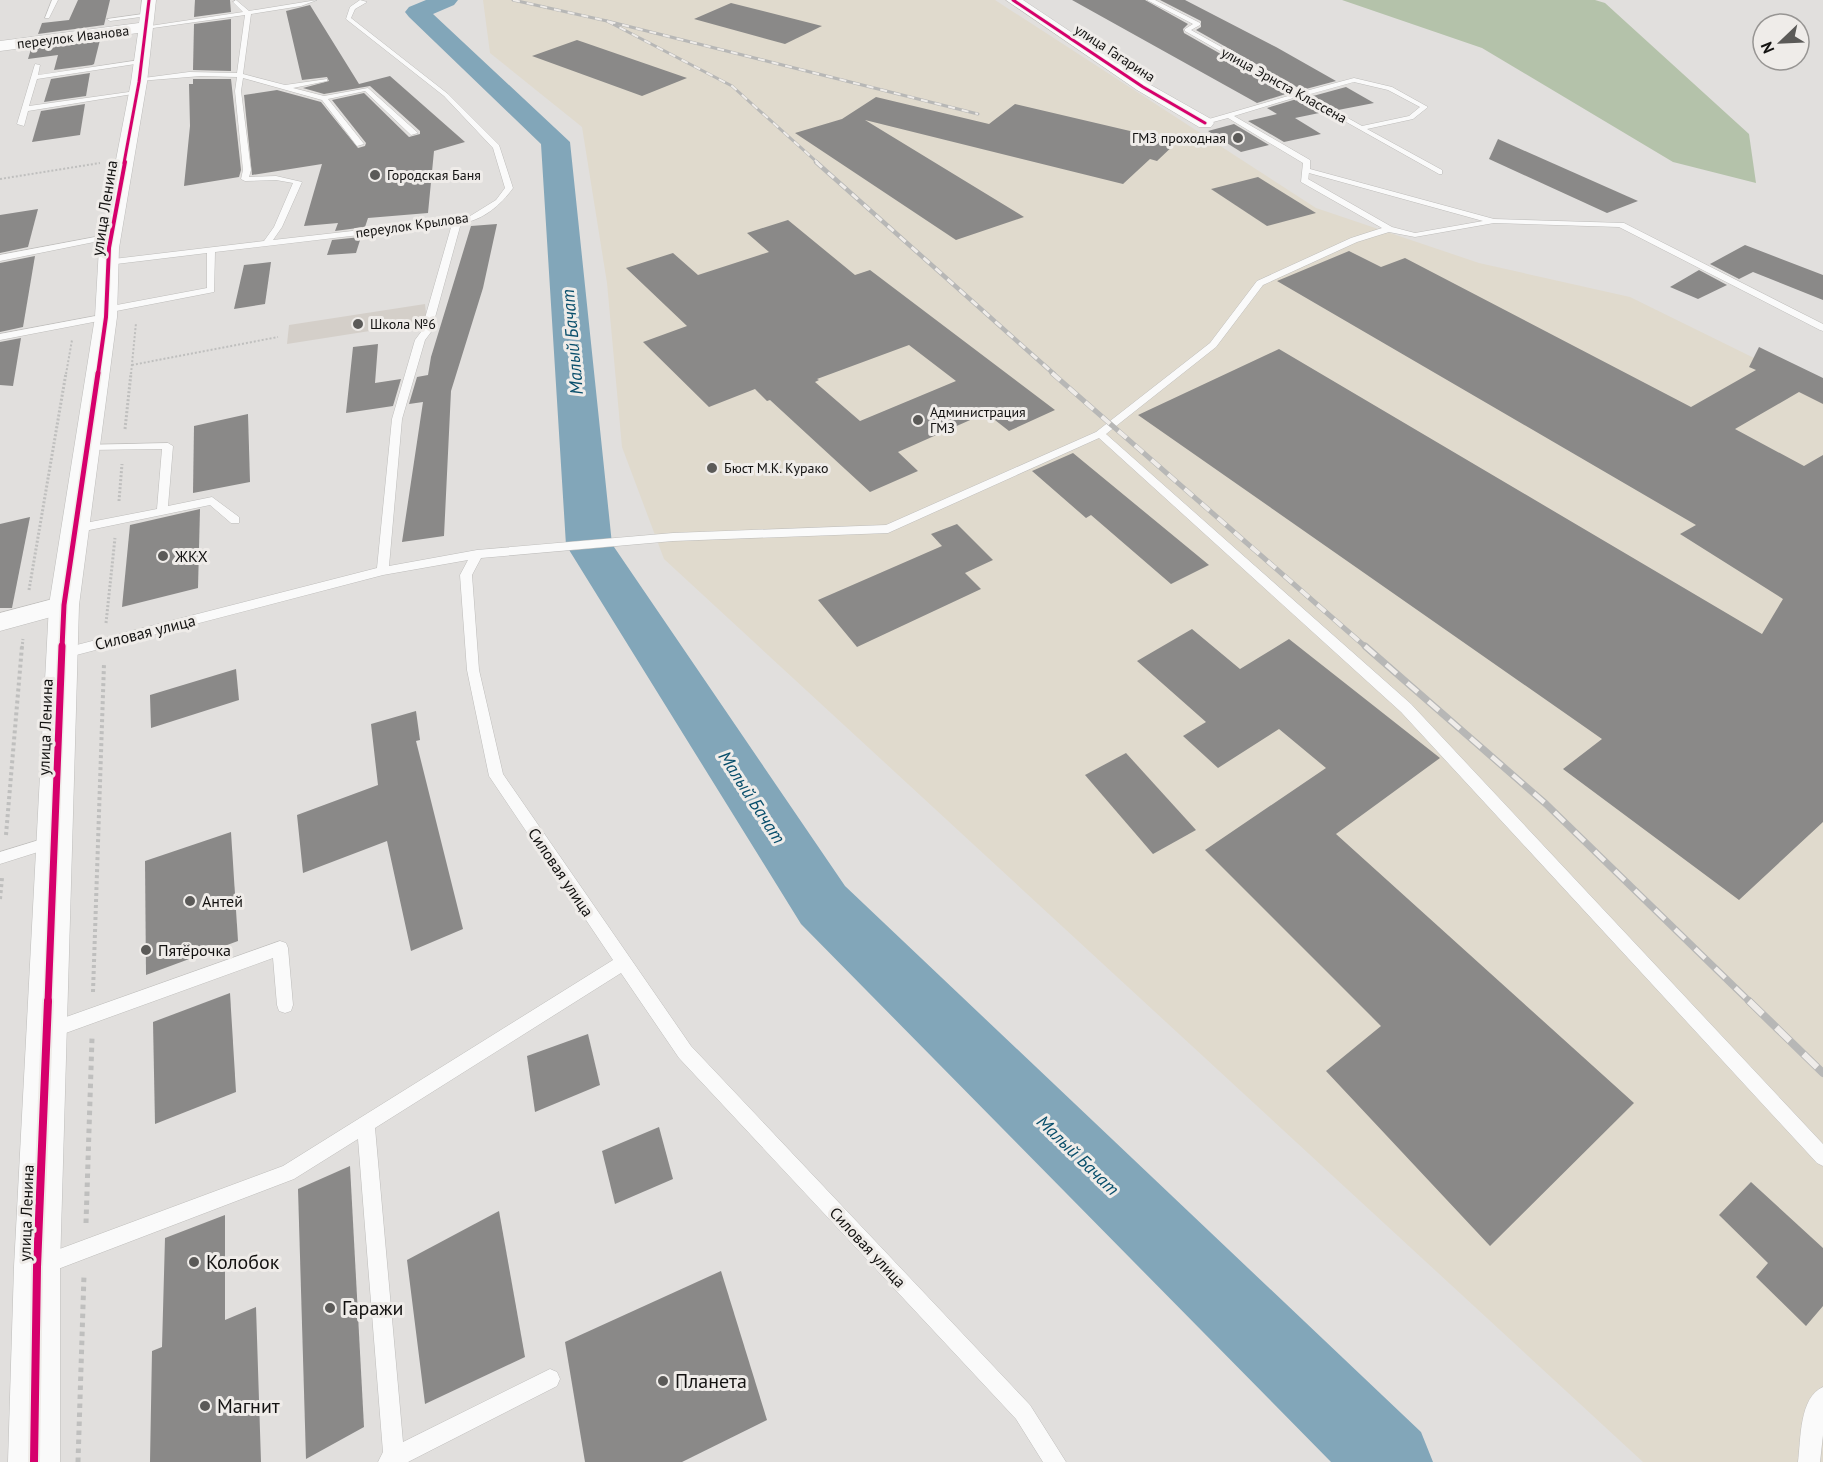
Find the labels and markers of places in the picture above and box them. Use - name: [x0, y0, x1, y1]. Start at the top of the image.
- place label: ГМЗ проходная: [1132, 129, 1226, 147]
- marker: ГМЗ проходная: [1231, 131, 1245, 145]
- place label: Городская Баня: [387, 166, 481, 184]
- marker: Городская Баня: [368, 168, 382, 182]
- place label: Школа №6: [370, 315, 436, 333]
- marker: Школа №6: [351, 317, 365, 331]
- place label: Администрация ГМЗ: [930, 403, 1026, 437]
- marker: Администрация ГМЗ: [911, 413, 925, 427]
- place label: Бюст М.К. Курако: [724, 459, 829, 477]
- marker: Бюст М.К. Курако: [705, 461, 719, 475]
- place label: ЖКХ: [174, 546, 208, 566]
- marker: ЖКХ: [156, 549, 170, 563]
- place label: Антей: [202, 891, 243, 911]
- marker: Антей: [183, 894, 197, 908]
- place label: Пятёрочка: [158, 940, 231, 960]
- marker: Пятёрочка: [139, 943, 153, 957]
- place label: Колобок: [206, 1249, 280, 1275]
- marker: Колобок: [187, 1255, 201, 1269]
- place label: Гаражи: [342, 1295, 403, 1321]
- marker: Гаражи: [323, 1301, 337, 1315]
- place label: Планета: [675, 1368, 747, 1394]
- marker: Планета: [656, 1374, 670, 1388]
- place label: Магнит: [217, 1393, 280, 1419]
- marker: Магнит: [198, 1399, 212, 1413]

